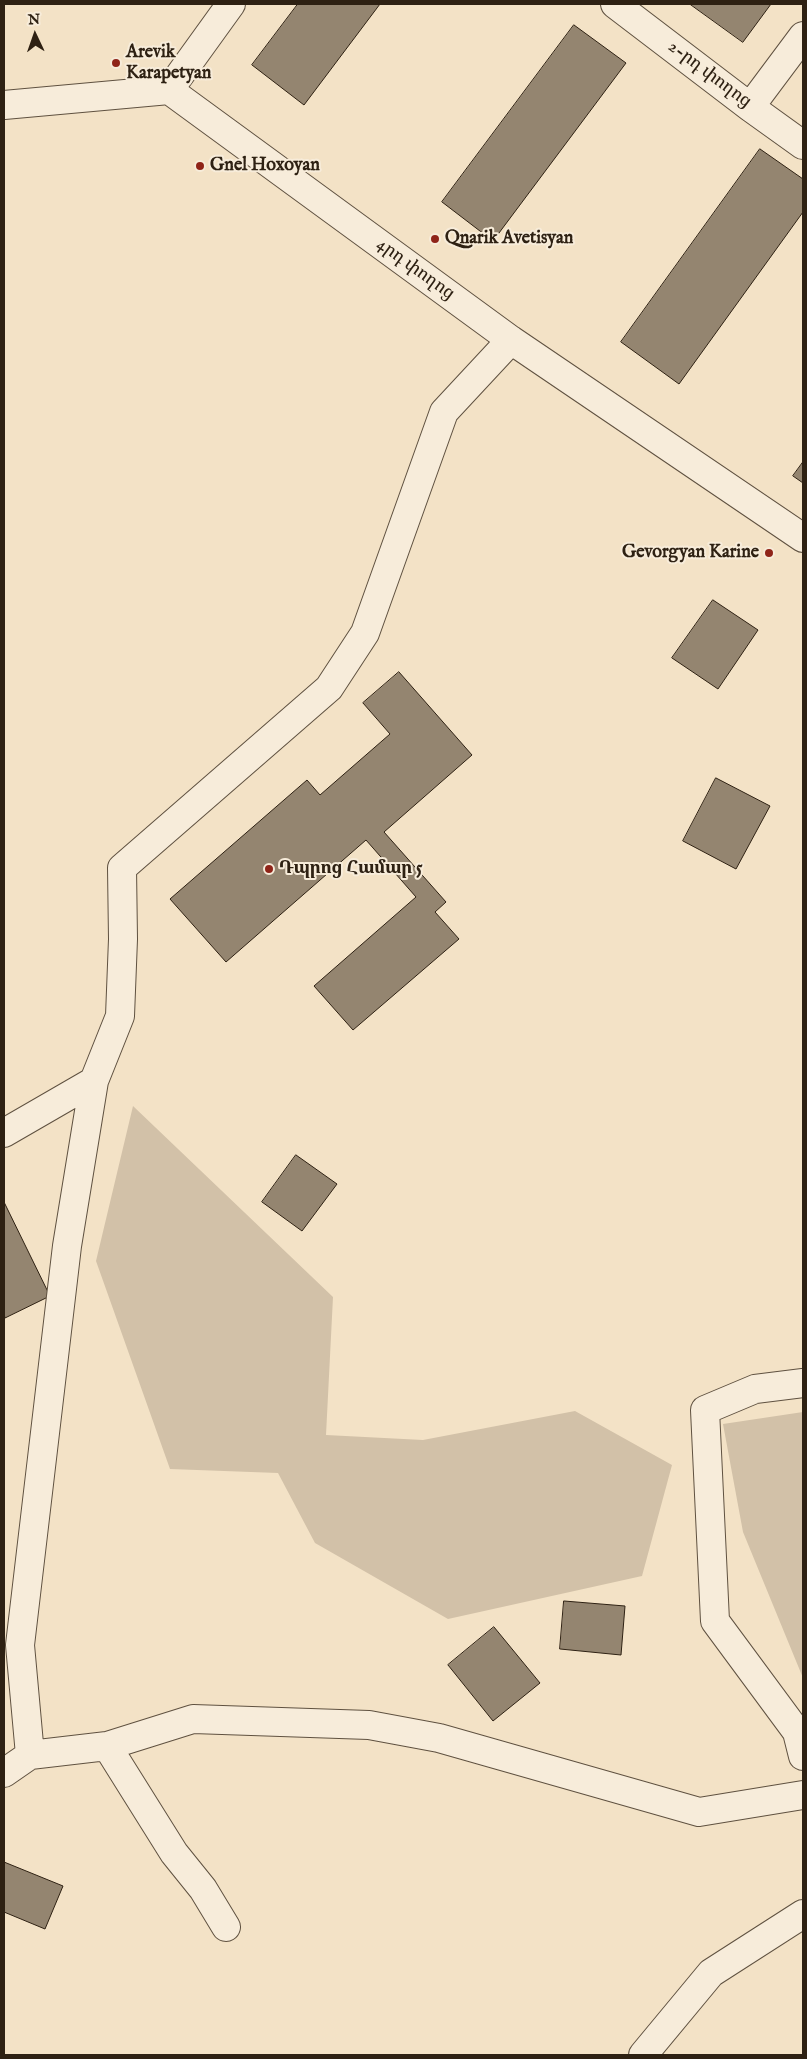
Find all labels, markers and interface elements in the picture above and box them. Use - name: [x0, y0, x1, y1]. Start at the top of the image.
- north arrow: [10, 10, 60, 60]
- text: N: [28, 11, 41, 29]
- street label: 2-րդ փողոց: [663, 37, 755, 113]
- place label: Arevik Karapetyan: [126, 42, 211, 84]
- marker: Arevik Karapetyan: [110, 57, 122, 69]
- place label: Gnel Hoxoyan: [210, 155, 320, 177]
- marker: Gnel Hoxoyan: [194, 160, 206, 172]
- place label: Qnarik Avetisyan: [445, 228, 573, 250]
- marker: Qnarik Avetisyan: [429, 233, 441, 245]
- street label: 4րդ փողոց: [372, 235, 458, 305]
- place label: Gevorgyan Karine: [622, 542, 759, 564]
- marker: Gevorgyan Karine: [763, 547, 775, 559]
- place label: Դպրոց Համար 5: [279, 858, 423, 880]
- marker: Դպրոց Համար 5: [263, 863, 275, 875]

